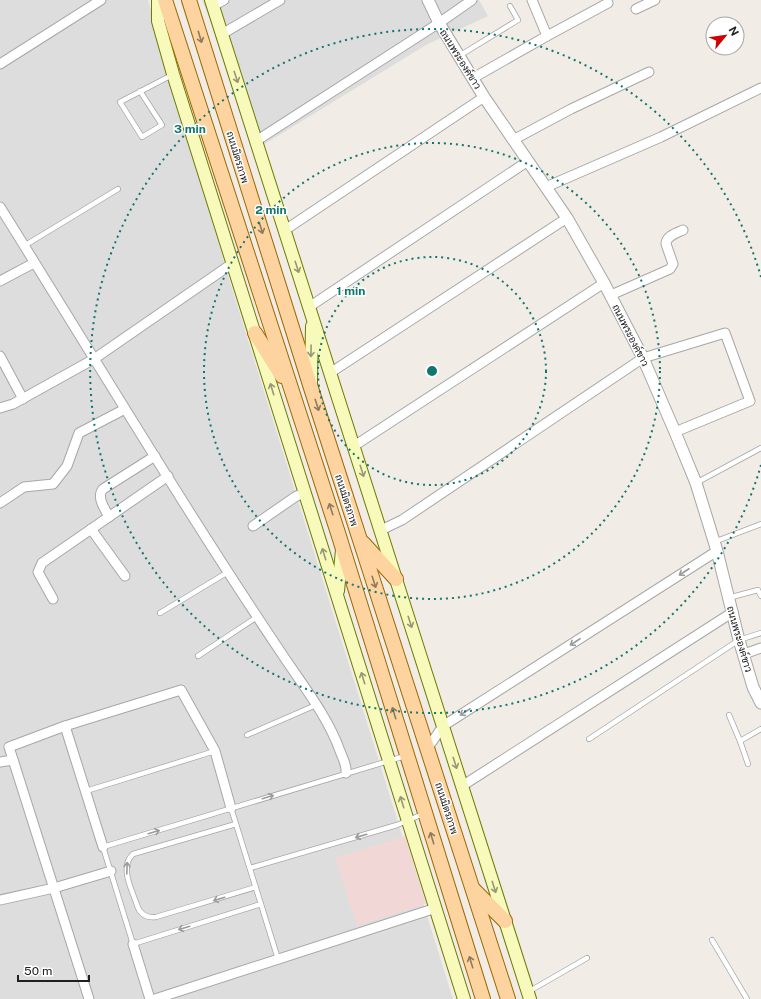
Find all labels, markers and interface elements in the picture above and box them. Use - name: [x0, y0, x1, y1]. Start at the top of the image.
- north arrow: [705, 16, 745, 56]
- text: N: [726, 24, 741, 38]
- street label: ถนนพระองค์ขาว: [438, 26, 485, 91]
- one-way arrow: [197, 31, 205, 43]
- one-way arrow: [233, 70, 240, 83]
- text: 3 min: [174, 122, 206, 136]
- street label: ถนนมิตรภาพ: [224, 130, 252, 184]
- text: 2 min: [255, 203, 287, 217]
- one-way arrow: [257, 222, 265, 234]
- one-way arrow: [294, 261, 301, 274]
- text: 1 min: [337, 284, 365, 298]
- street label: ถนนพระองค์ขาว: [610, 301, 653, 368]
- one-way arrow: [307, 344, 315, 357]
- centre of rings: [425, 364, 439, 378]
- one-way arrow: [268, 384, 276, 396]
- one-way arrow: [313, 399, 321, 411]
- one-way arrow: [359, 465, 366, 478]
- street label: ถนนมิตรภาพ: [333, 473, 361, 527]
- one-way arrow: [326, 503, 334, 515]
- one-way arrow: [320, 547, 327, 560]
- one-way arrow: [679, 568, 690, 576]
- one-way arrow: [371, 576, 378, 589]
- street label: ถนนพระองค์ขาว: [725, 604, 756, 673]
- one-way arrow: [407, 615, 414, 628]
- one-way arrow: [570, 638, 581, 646]
- one-way arrow: [359, 671, 366, 684]
- one-way arrow: [390, 707, 397, 720]
- one-way arrow: [460, 708, 471, 716]
- one-way arrow: [452, 757, 459, 770]
- street label: ถนนมิตรภาพ: [433, 781, 461, 835]
- one-way arrow: [262, 793, 275, 800]
- one-way arrow: [398, 795, 405, 808]
- one-way arrow: [147, 828, 160, 835]
- one-way arrow: [428, 831, 435, 844]
- one-way arrow: [355, 833, 368, 840]
- one-way arrow: [124, 861, 131, 874]
- one-way arrow: [491, 881, 499, 893]
- one-way arrow: [212, 896, 225, 903]
- one-way arrow: [177, 925, 190, 932]
- one-way arrow: [467, 955, 474, 968]
- scale bar: [18, 957, 89, 983]
- text: 50 m: [24, 964, 52, 978]

